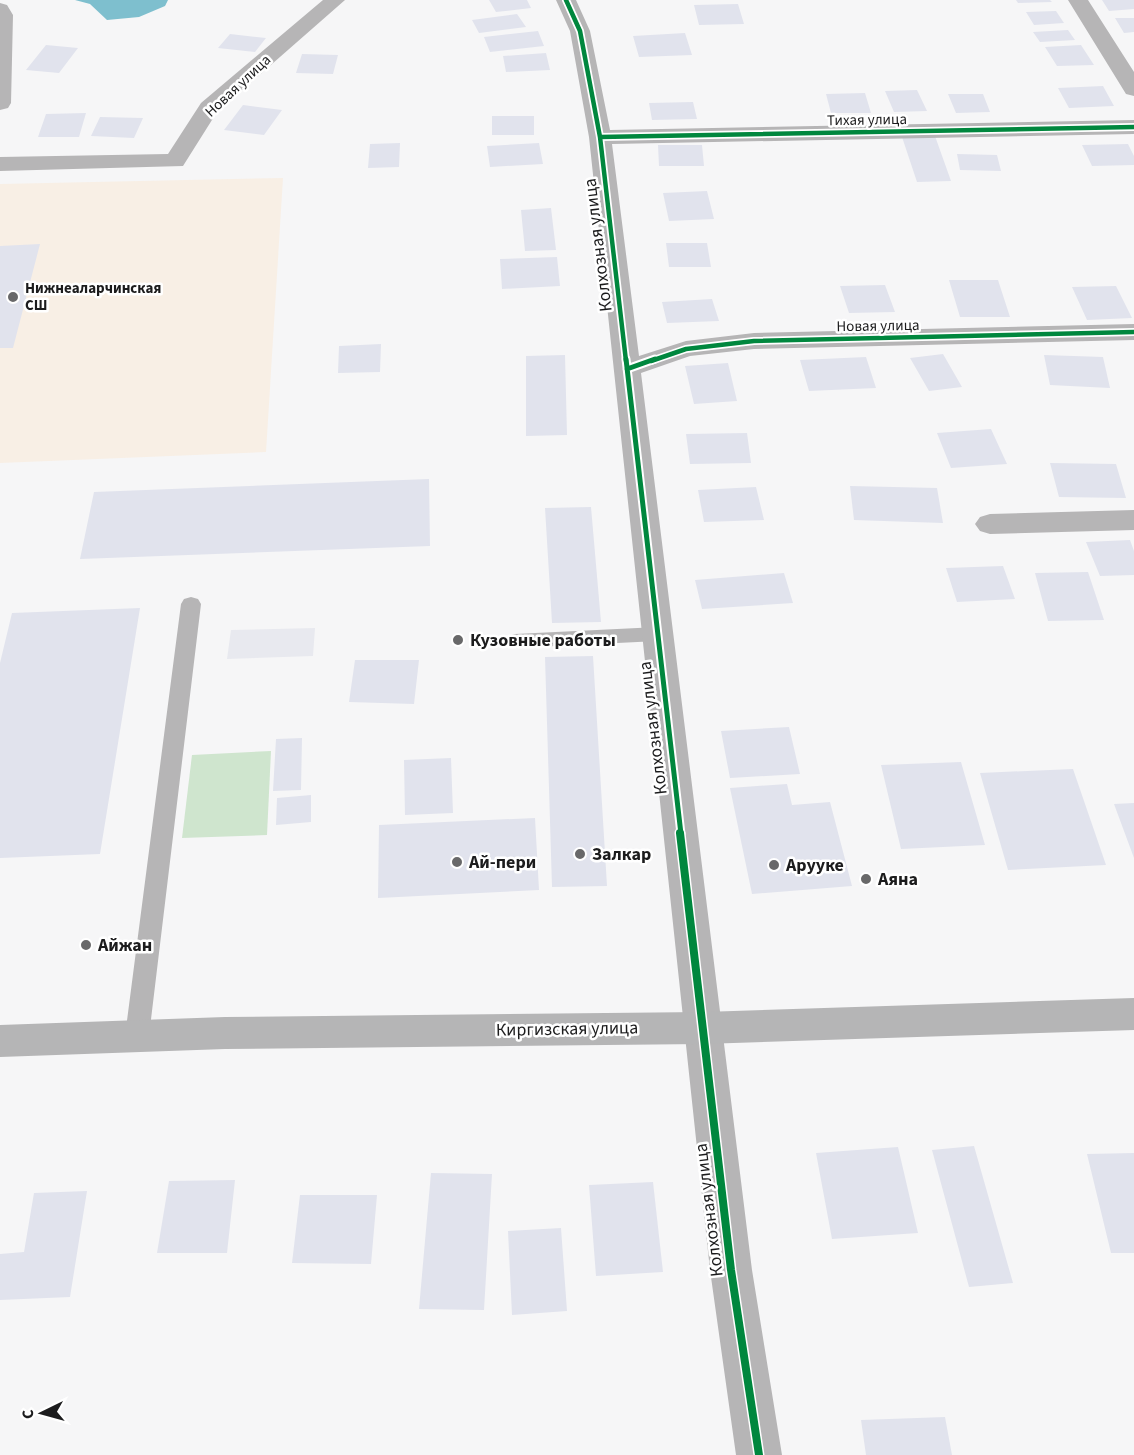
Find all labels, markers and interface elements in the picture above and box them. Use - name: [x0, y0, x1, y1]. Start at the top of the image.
- street label: Новая улица: [200, 50, 276, 122]
- street label: Тихая улица: [827, 109, 907, 131]
- street label: Колхозная улица: [577, 177, 619, 313]
- place label: Нижнеаларчинская СШ: [25, 278, 162, 316]
- marker: Нижнеаларчинская СШ: [6, 290, 20, 304]
- street label: Новая улица: [836, 315, 920, 337]
- place label: Кузовные работы: [470, 628, 616, 653]
- marker: Кузовные работы: [451, 633, 465, 647]
- street label: Колхозная улица: [632, 660, 674, 796]
- place label: Залкар: [592, 842, 651, 867]
- marker: Залкар: [573, 847, 587, 861]
- place label: Ай-пери: [468, 850, 536, 875]
- place label: Арууке: [785, 853, 844, 878]
- marker: Ай-пери: [450, 855, 464, 869]
- marker: Арууке: [767, 858, 781, 872]
- place label: Аяна: [877, 867, 918, 892]
- marker: Аяна: [859, 872, 873, 886]
- place label: Айжан: [97, 933, 152, 958]
- marker: Айжан: [79, 938, 93, 952]
- street label: Киргизская улица: [496, 1015, 638, 1043]
- street label: Колхозная улица: [688, 1142, 730, 1278]
- north arrow: [12, 1383, 72, 1443]
- text: С: [17, 1409, 39, 1420]

